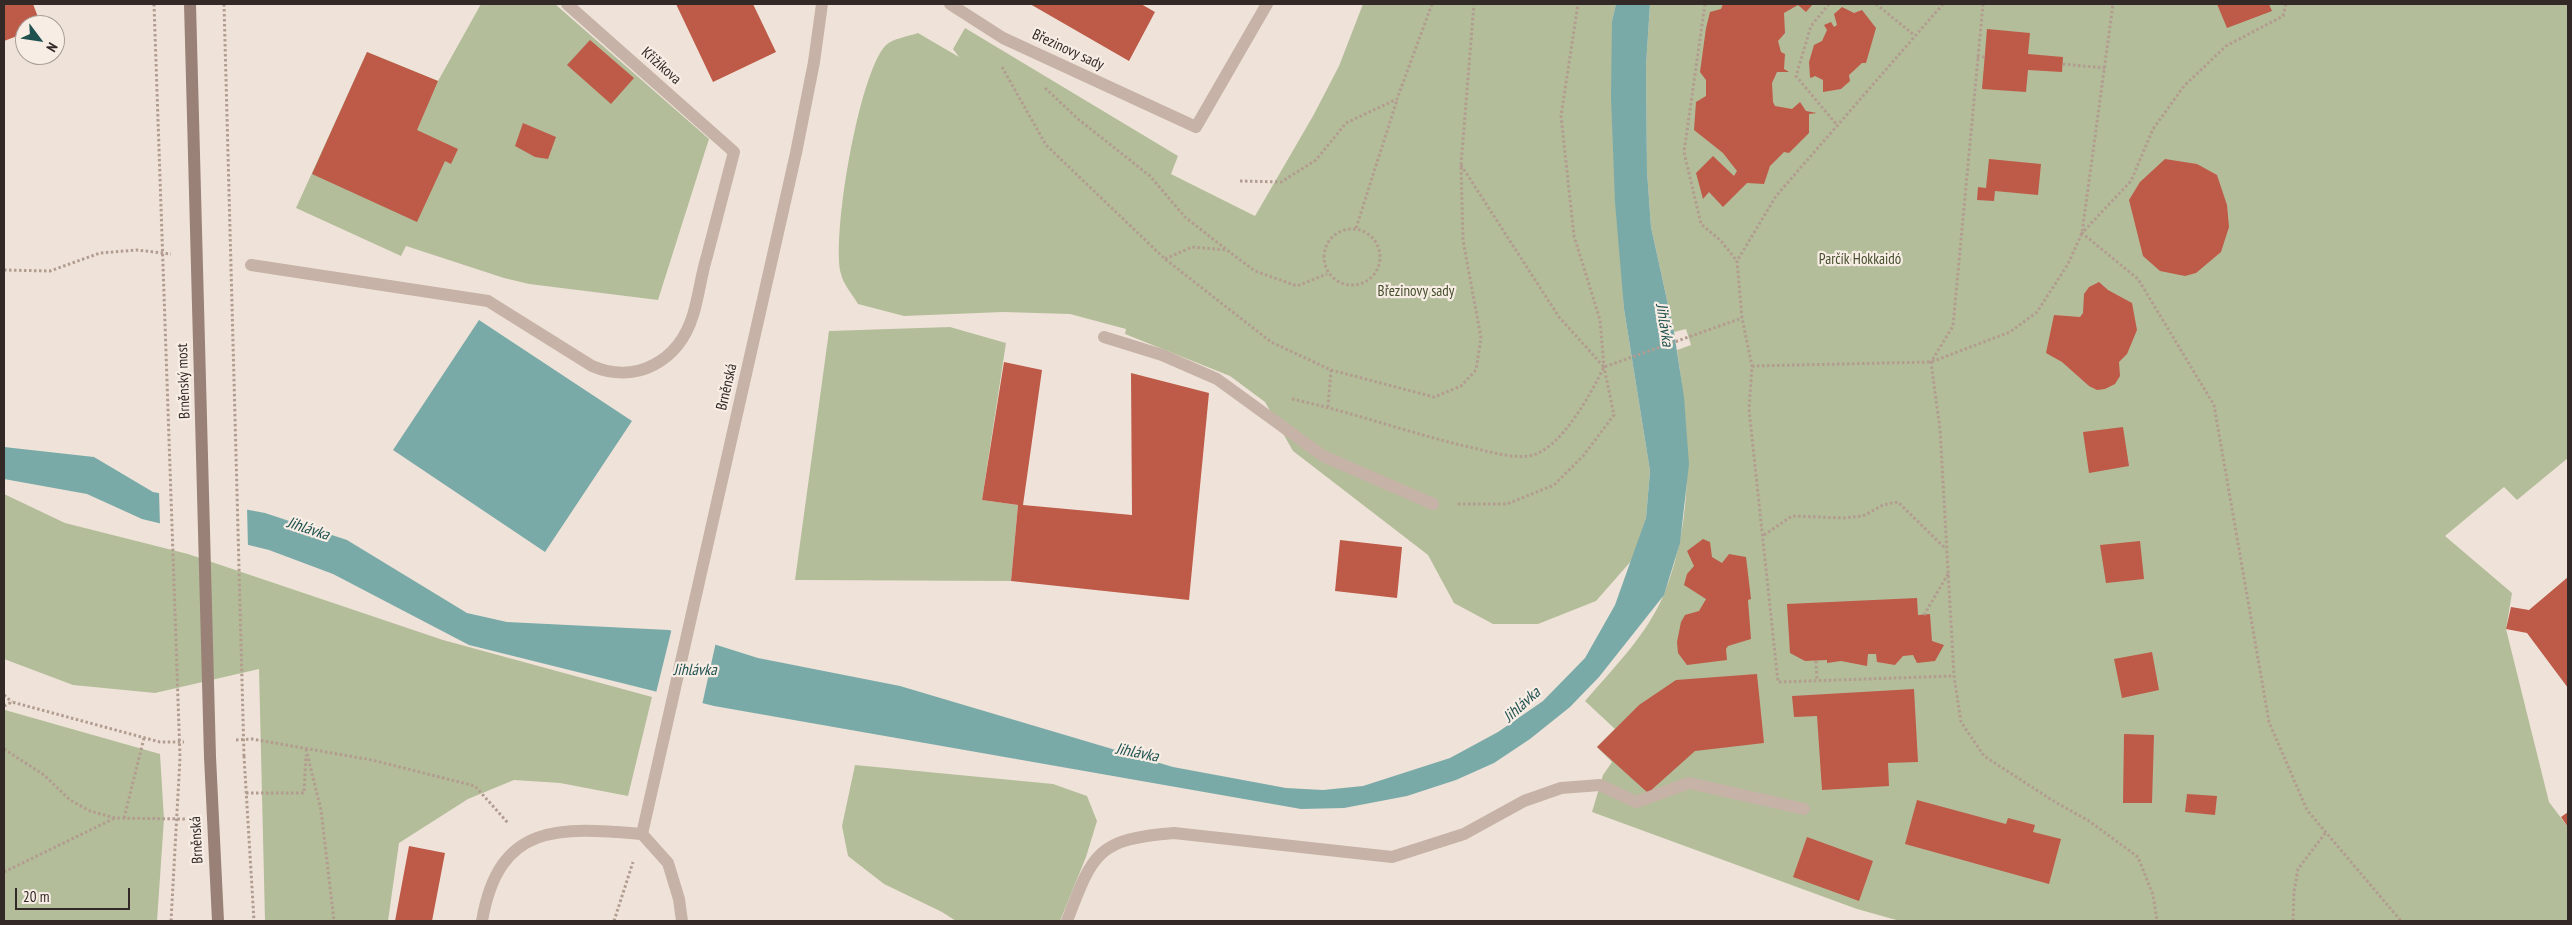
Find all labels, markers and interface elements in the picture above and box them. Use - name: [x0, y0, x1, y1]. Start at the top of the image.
- north arrow: [15, 15, 65, 65]
- street label: Březinovy sady: [1029, 26, 1107, 74]
- text: N: [42, 39, 62, 55]
- street label: Křižíkova: [637, 44, 685, 88]
- park label: Parčík Hokkaidó: [1819, 251, 1901, 269]
- park label: Březinovy sady: [1378, 283, 1454, 301]
- water label: Jihlávka: [1651, 302, 1677, 348]
- street label: Brněnský most: [174, 343, 194, 419]
- street label: Brněnská: [713, 362, 741, 412]
- water label: Jihlávka: [284, 513, 332, 545]
- water label: Jihlávka: [673, 660, 717, 680]
- water label: Jihlávka: [1499, 683, 1545, 727]
- water label: Jihlávka: [1114, 739, 1160, 767]
- street label: Brněnská: [187, 816, 207, 864]
- scale bar: [18, 878, 132, 910]
- text: 20 m: [23, 887, 49, 906]

